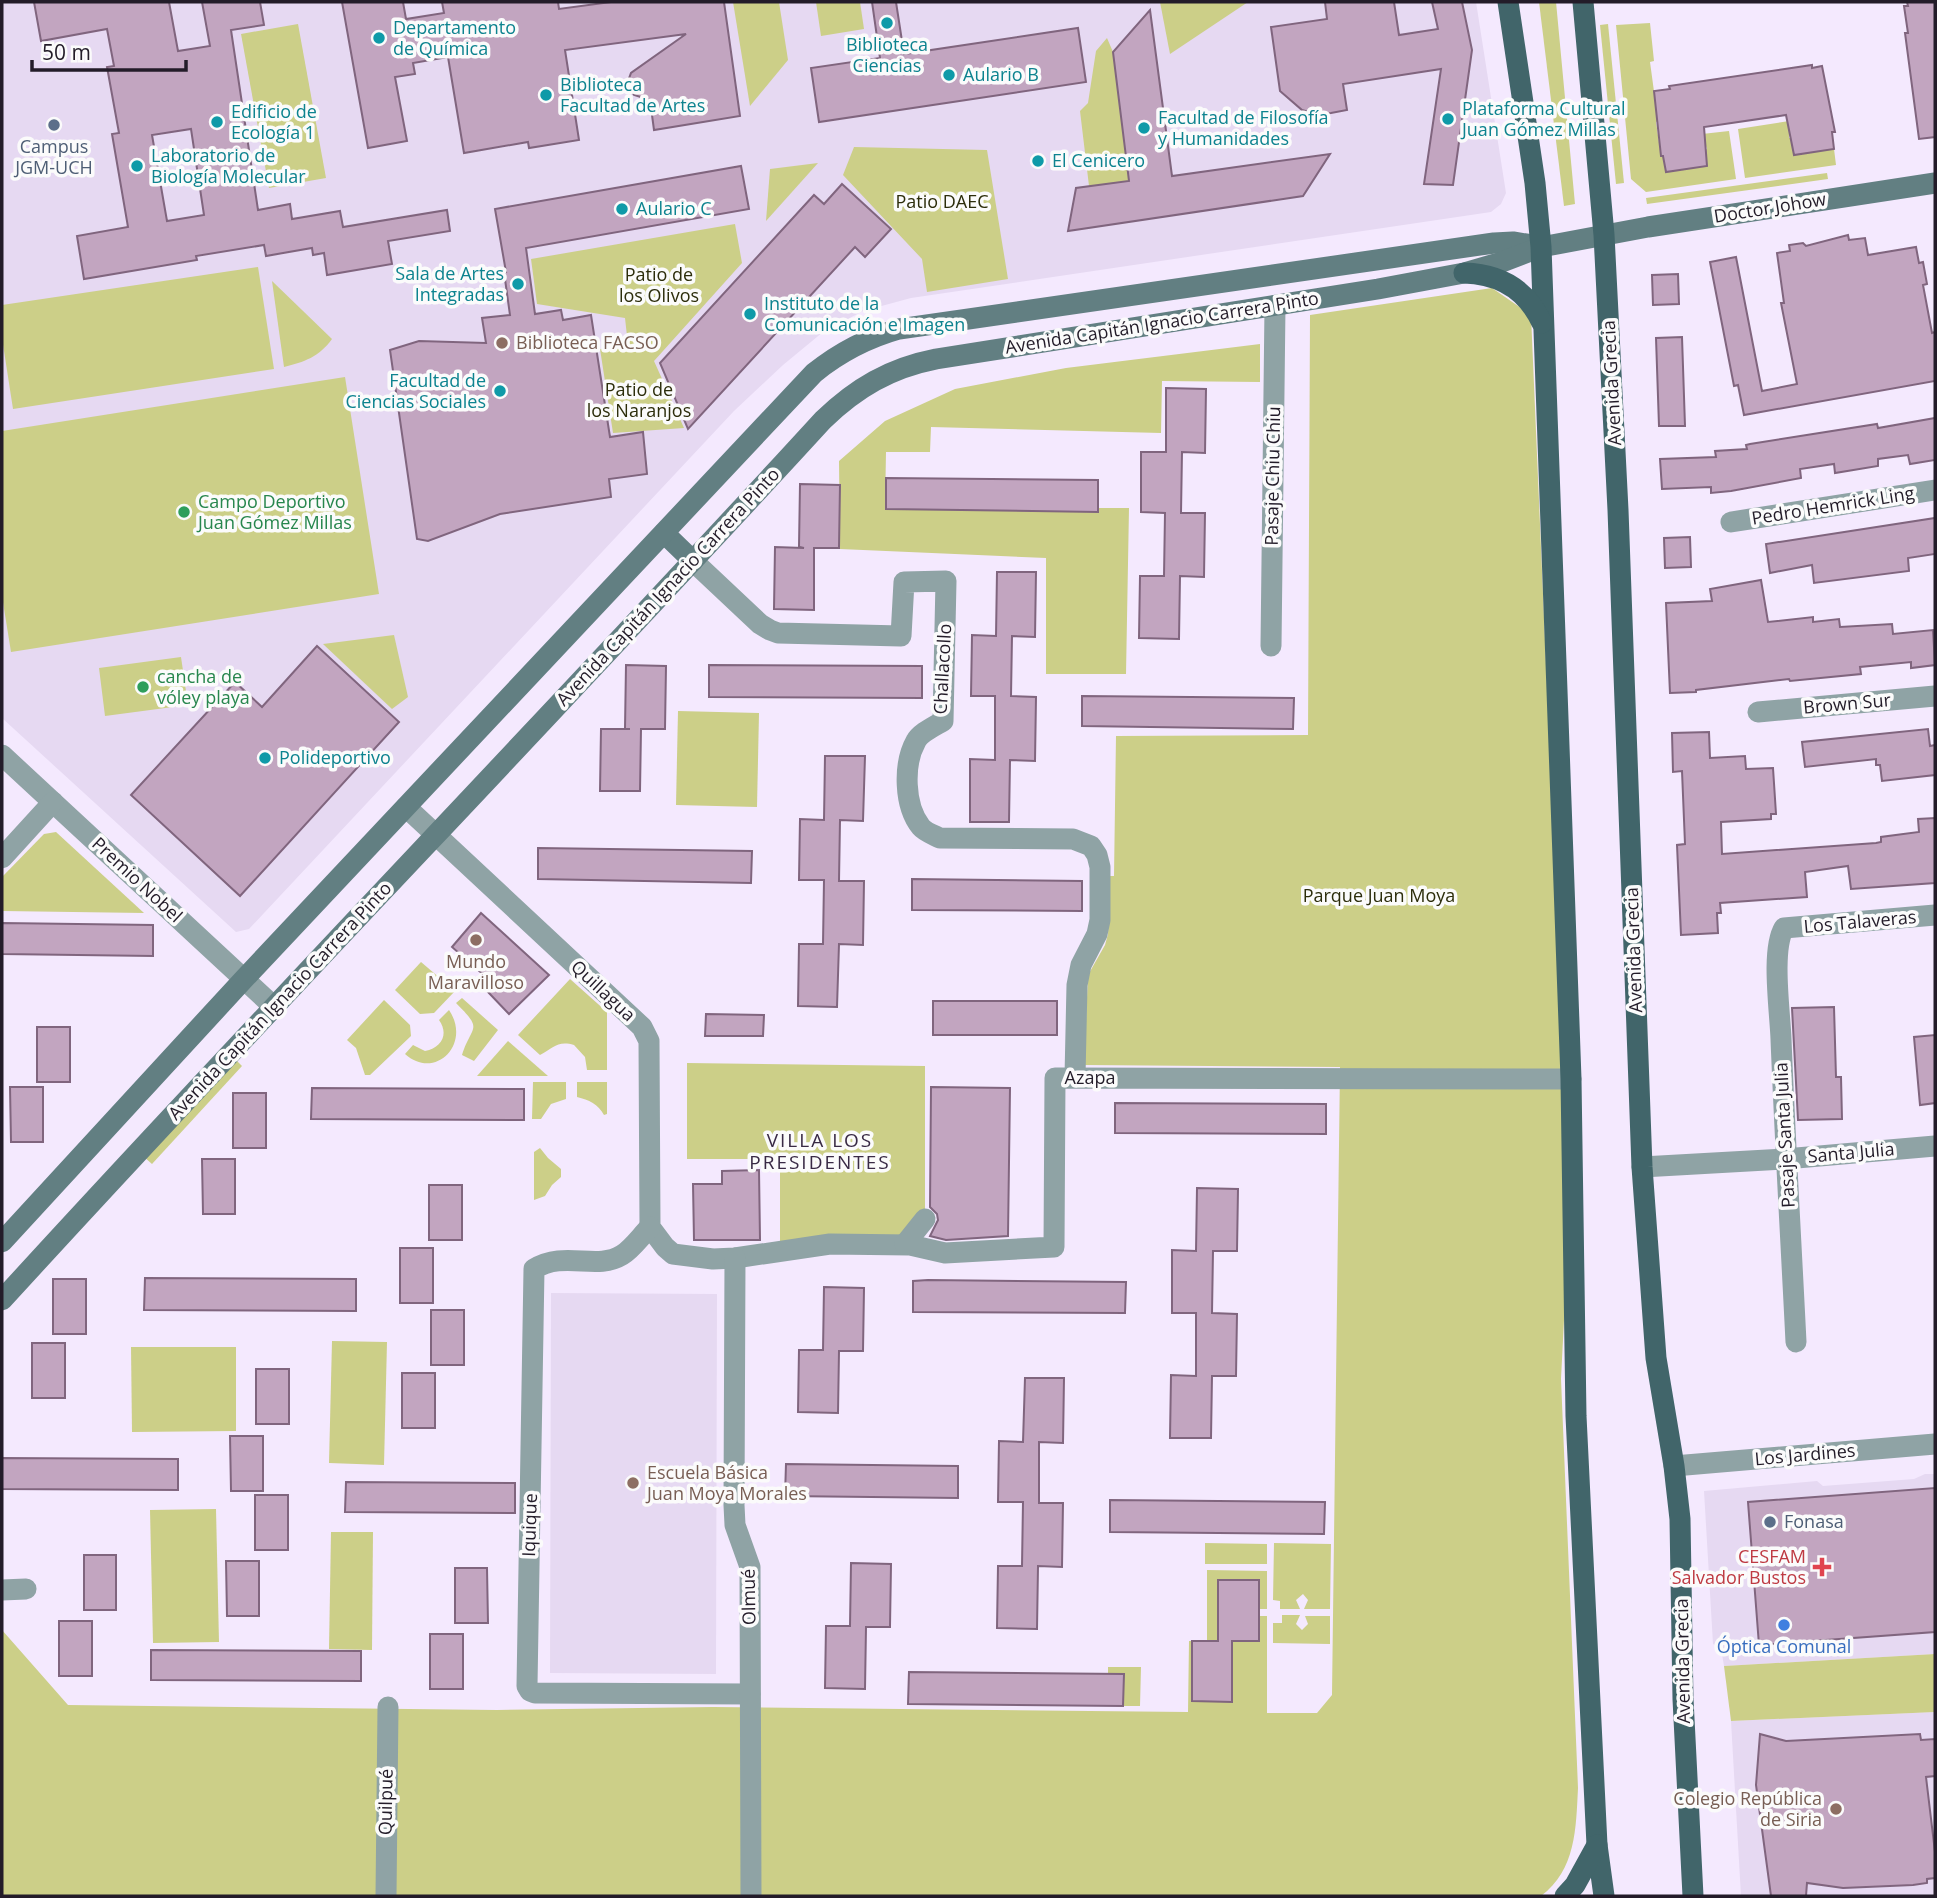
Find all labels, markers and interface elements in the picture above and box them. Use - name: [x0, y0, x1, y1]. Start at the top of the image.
- place label: Departamento de Química: [393, 15, 516, 60]
- marker: Biblioteca Ciencias: [879, 15, 895, 31]
- scale bar: [32, 28, 186, 72]
- marker: Departamento de Química: [371, 30, 387, 46]
- place label: Biblioteca Ciencias: [846, 32, 928, 77]
- text: 50 m: [42, 38, 91, 66]
- place label: Aulario B: [963, 62, 1039, 86]
- marker: Aulario B: [941, 67, 957, 83]
- place label: Biblioteca Facultad de Artes: [560, 72, 705, 117]
- marker: Biblioteca Facultad de Artes: [538, 87, 554, 103]
- place label: Plataforma Cultural Juan Gómez Millas: [1460, 96, 1626, 141]
- place label: Edificio de Ecología 1: [231, 99, 317, 144]
- place label: Facultad de Filosofía y Humanidades: [1158, 105, 1329, 150]
- marker: Plataforma Cultural Juan Gómez Millas: [1440, 111, 1456, 127]
- marker: Edificio de Ecología 1: [209, 114, 225, 130]
- marker: Campus JGM-UCH: [46, 117, 62, 133]
- marker: Facultad de Filosofía y Humanidades: [1136, 120, 1152, 136]
- place label: Campus JGM-UCH: [13, 134, 93, 179]
- place label: Laboratorio de Biología Molecular: [151, 143, 306, 188]
- place label: El Cenicero: [1052, 148, 1145, 172]
- marker: El Cenicero: [1030, 153, 1046, 169]
- marker: Laboratorio de Biología Molecular: [129, 158, 145, 174]
- street label: Doctor Johow: [1712, 186, 1828, 228]
- park label: Patio DAEC: [895, 189, 989, 213]
- place label: Aulario C: [636, 196, 712, 220]
- marker: Aulario C: [614, 201, 630, 217]
- place label: Sala de Artes Integradas: [395, 261, 504, 306]
- park label: Patio de los Olivos: [619, 262, 699, 307]
- marker: Sala de Artes Integradas: [510, 276, 526, 292]
- street label: Avenida Capitán Ignacio Carrera Pinto: [1003, 285, 1320, 359]
- place label: Instituto de la Comunicación e Imagen: [764, 291, 965, 336]
- marker: Instituto de la Comunicación e Imagen: [742, 306, 758, 322]
- street label: Avenida Grecia: [1596, 320, 1626, 446]
- place label: Biblioteca FACSO: [516, 330, 659, 354]
- marker: Biblioteca FACSO: [494, 335, 510, 351]
- place label: Facultad de Ciencias Sociales: [345, 368, 486, 413]
- park label: Patio de los Naranjos: [587, 377, 691, 422]
- marker: Facultad de Ciencias Sociales: [492, 383, 508, 399]
- street label: Pasaje Chiu Chiu: [1259, 406, 1285, 546]
- street label: Avenida Capitán Ignacio Carrera Pinto: [550, 462, 784, 710]
- street label: Pedro Hemrick Ling: [1750, 480, 1916, 530]
- place label: Campo Deportivo Juan Gómez Millas: [196, 489, 352, 534]
- marker: Campo Deportivo Juan Gómez Millas: [176, 504, 192, 520]
- street label: Challacollo: [928, 623, 956, 715]
- place label: cancha de vóley playa: [157, 664, 250, 709]
- marker: cancha de vóley playa: [135, 679, 151, 695]
- street label: Brown Sur: [1802, 687, 1892, 719]
- place label: Polideportivo: [279, 745, 391, 769]
- marker: Polideportivo: [257, 750, 273, 766]
- street label: Premio Nobel: [87, 831, 188, 927]
- street label: Avenida Capitán Ignacio Carrera Pinto: [162, 876, 396, 1124]
- park label: Parque Juan Moya: [1303, 883, 1455, 907]
- street label: Avenida Grecia: [1619, 887, 1647, 1013]
- street label: Los Talaveras: [1803, 904, 1917, 938]
- marker: Mundo Maravilloso: [468, 932, 484, 948]
- place label: Mundo Maravilloso: [428, 949, 524, 994]
- street label: Quillagua: [566, 954, 641, 1026]
- street label: Pasaje Santa Julia: [1768, 1062, 1800, 1208]
- street label: Azapa: [1065, 1065, 1115, 1089]
- district label: VILLA LOS PRESIDENTES: [749, 1127, 891, 1175]
- street label: Santa Julia: [1807, 1136, 1895, 1168]
- street label: Los Jardines: [1754, 1438, 1856, 1470]
- place label: Escuela Básica Juan Moya Morales: [645, 1460, 807, 1505]
- marker: Escuela Básica Juan Moya Morales: [625, 1475, 641, 1491]
- street label: Iquique: [516, 1493, 542, 1557]
- place label: Fonasa: [1784, 1509, 1844, 1533]
- marker: Fonasa: [1762, 1514, 1778, 1530]
- place label: CESFAM Salvador Bustos: [1672, 1544, 1806, 1589]
- marker: CESFAM Salvador Bustos: [1812, 1557, 1832, 1577]
- street label: Olmué: [736, 1569, 760, 1625]
- street label: Avenida Grecia: [1669, 1598, 1695, 1724]
- marker: Óptica Comunal: [1776, 1617, 1792, 1633]
- place label: Óptica Comunal: [1717, 1634, 1851, 1658]
- street label: Quilpué: [372, 1769, 398, 1835]
- place label: Colegio República de Siria: [1673, 1786, 1822, 1831]
- marker: Colegio República de Siria: [1828, 1801, 1844, 1817]

